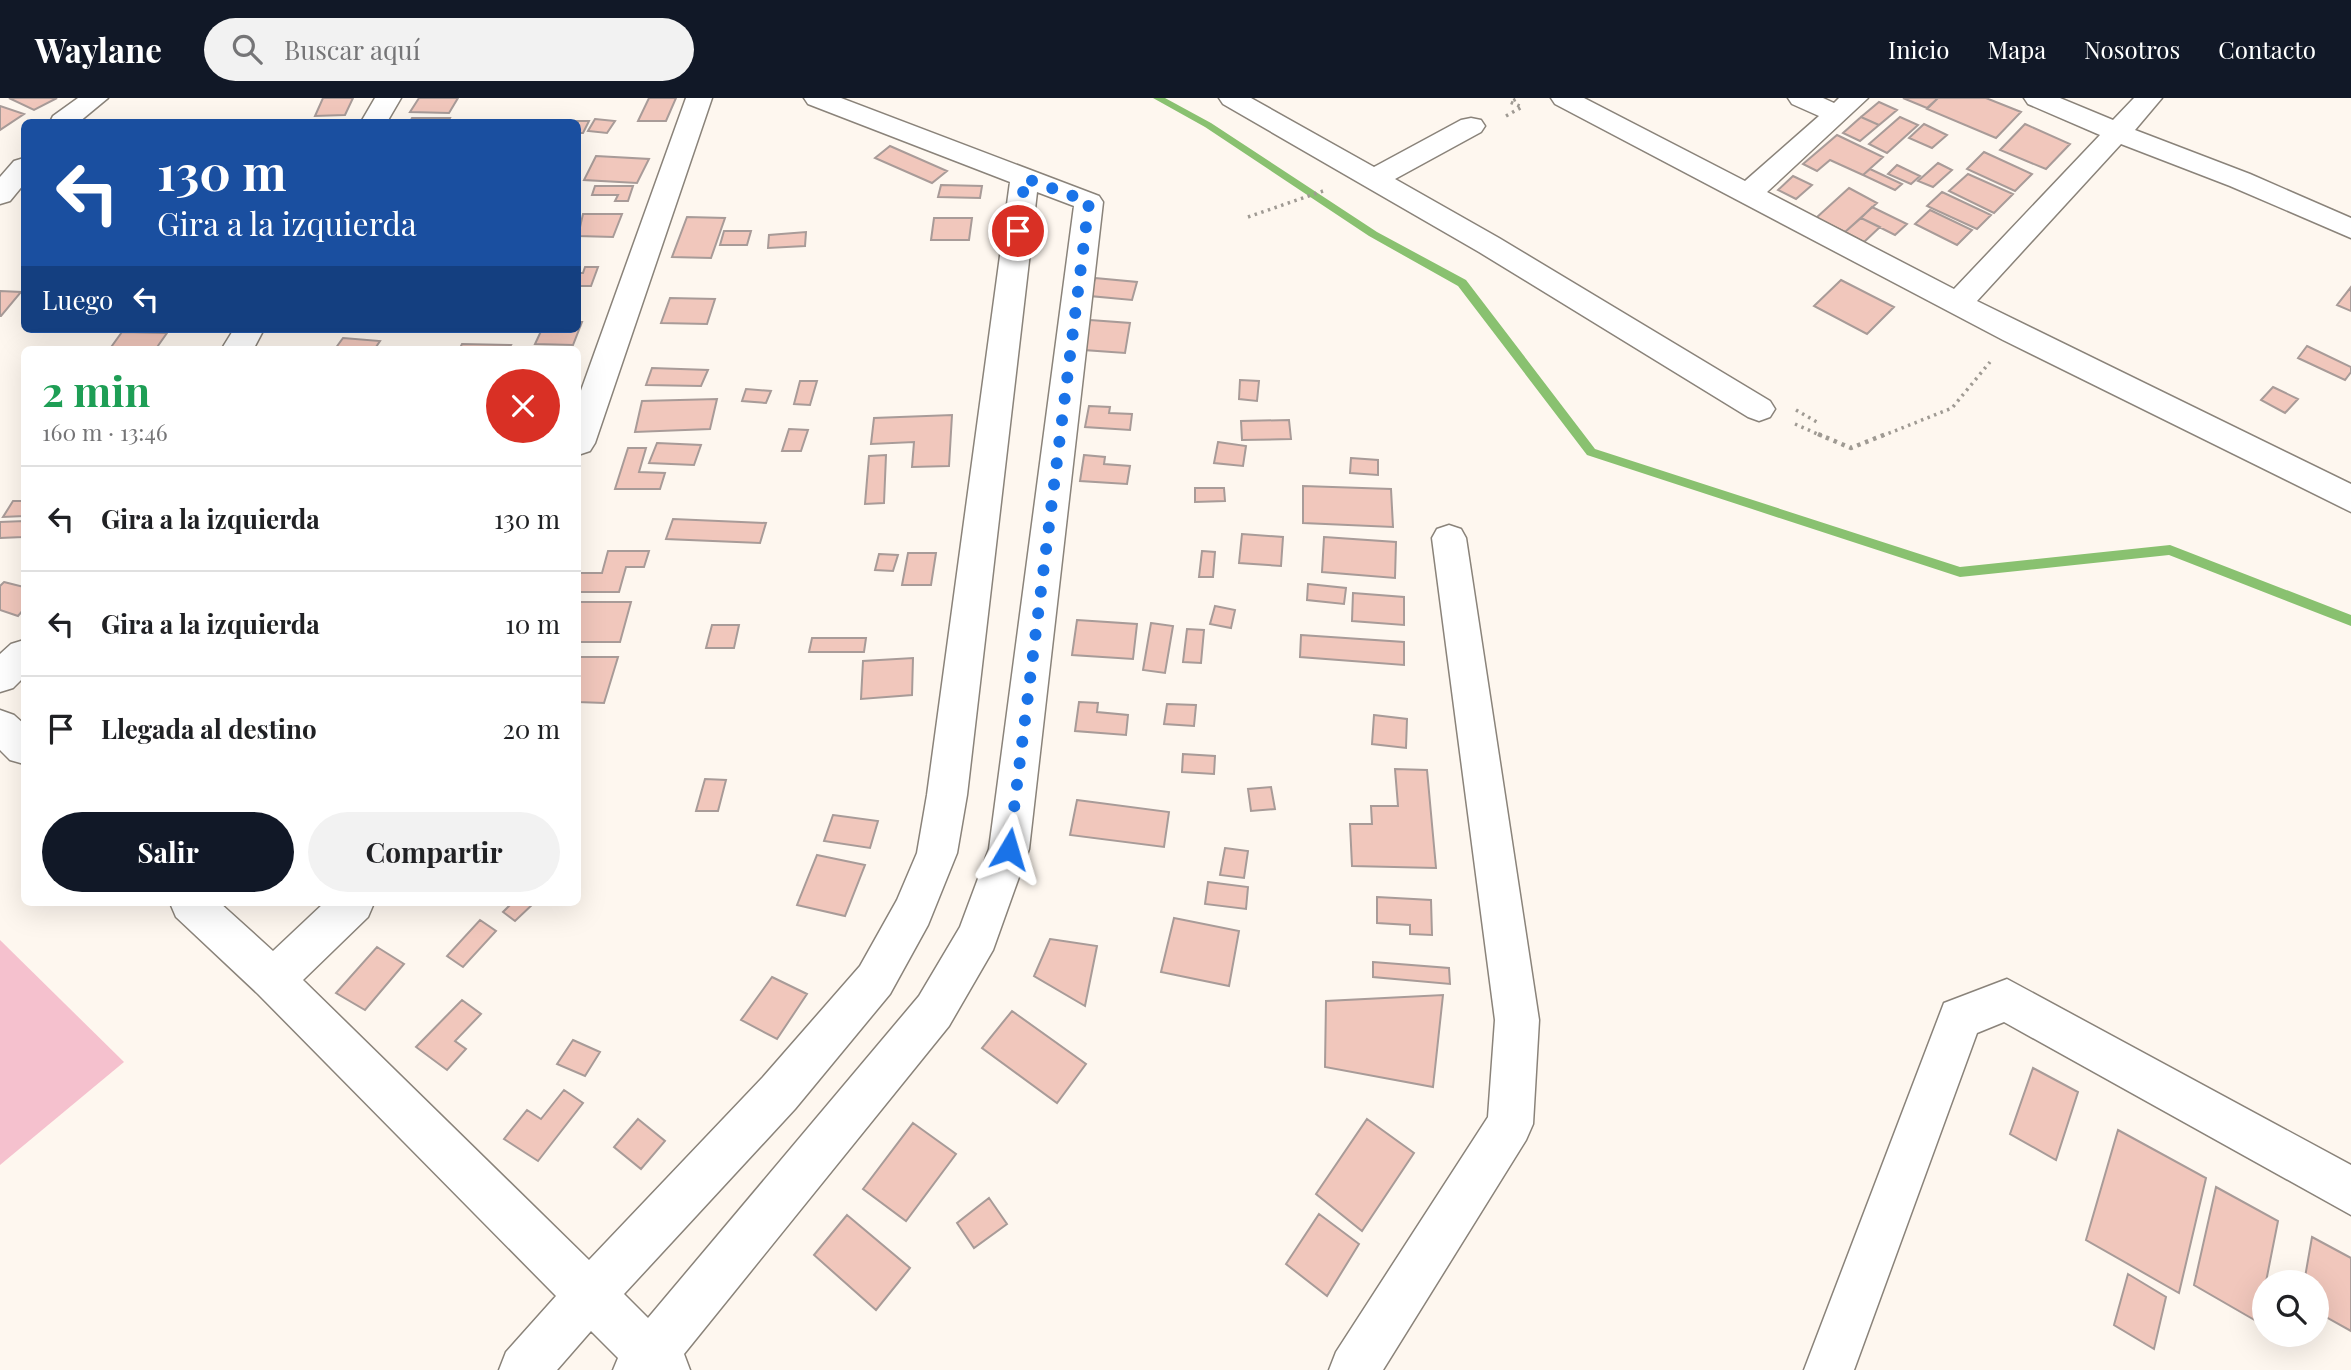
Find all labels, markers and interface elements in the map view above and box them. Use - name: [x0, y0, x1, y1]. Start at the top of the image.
- search box: [204, 18, 694, 81]
- text: Waylane: [35, 27, 162, 71]
- icon: search: [228, 30, 266, 68]
- text: Buscar aquí: [284, 32, 420, 67]
- text: Inicio: [1888, 33, 1949, 65]
- text: Mapa: [1987, 33, 2046, 65]
- text: Nosotros: [2084, 33, 2180, 65]
- text: Contacto: [2218, 33, 2316, 65]
- text: 130 m: [157, 138, 287, 203]
- icon: left: [42, 147, 133, 238]
- text: Gira a la izquierda: [157, 201, 417, 244]
- pin: [988, 201, 1048, 261]
- icon: arrive: [999, 212, 1037, 250]
- icon: left: [127, 280, 165, 318]
- text: Luego: [42, 282, 113, 317]
- text: 2 min: [42, 362, 150, 418]
- button: close: [486, 369, 560, 443]
- text: 160 m · 13:46: [42, 416, 168, 447]
- icon: left: [42, 500, 80, 538]
- text: Gira a la izquierda: [101, 501, 320, 536]
- text: 130 m: [494, 501, 560, 536]
- icon: left: [42, 605, 80, 643]
- text: Gira a la izquierda: [101, 606, 320, 641]
- text: 10 m: [505, 606, 560, 641]
- icon: arrive: [42, 710, 80, 748]
- text: Llegada al destino: [101, 711, 317, 746]
- text: 20 m: [502, 711, 560, 746]
- button: Salir: [42, 812, 294, 892]
- button: Compartir: [308, 812, 560, 892]
- position arrow: [972, 812, 1046, 886]
- map controls: [2252, 1270, 2329, 1347]
- button: search: [2252, 1270, 2329, 1347]

